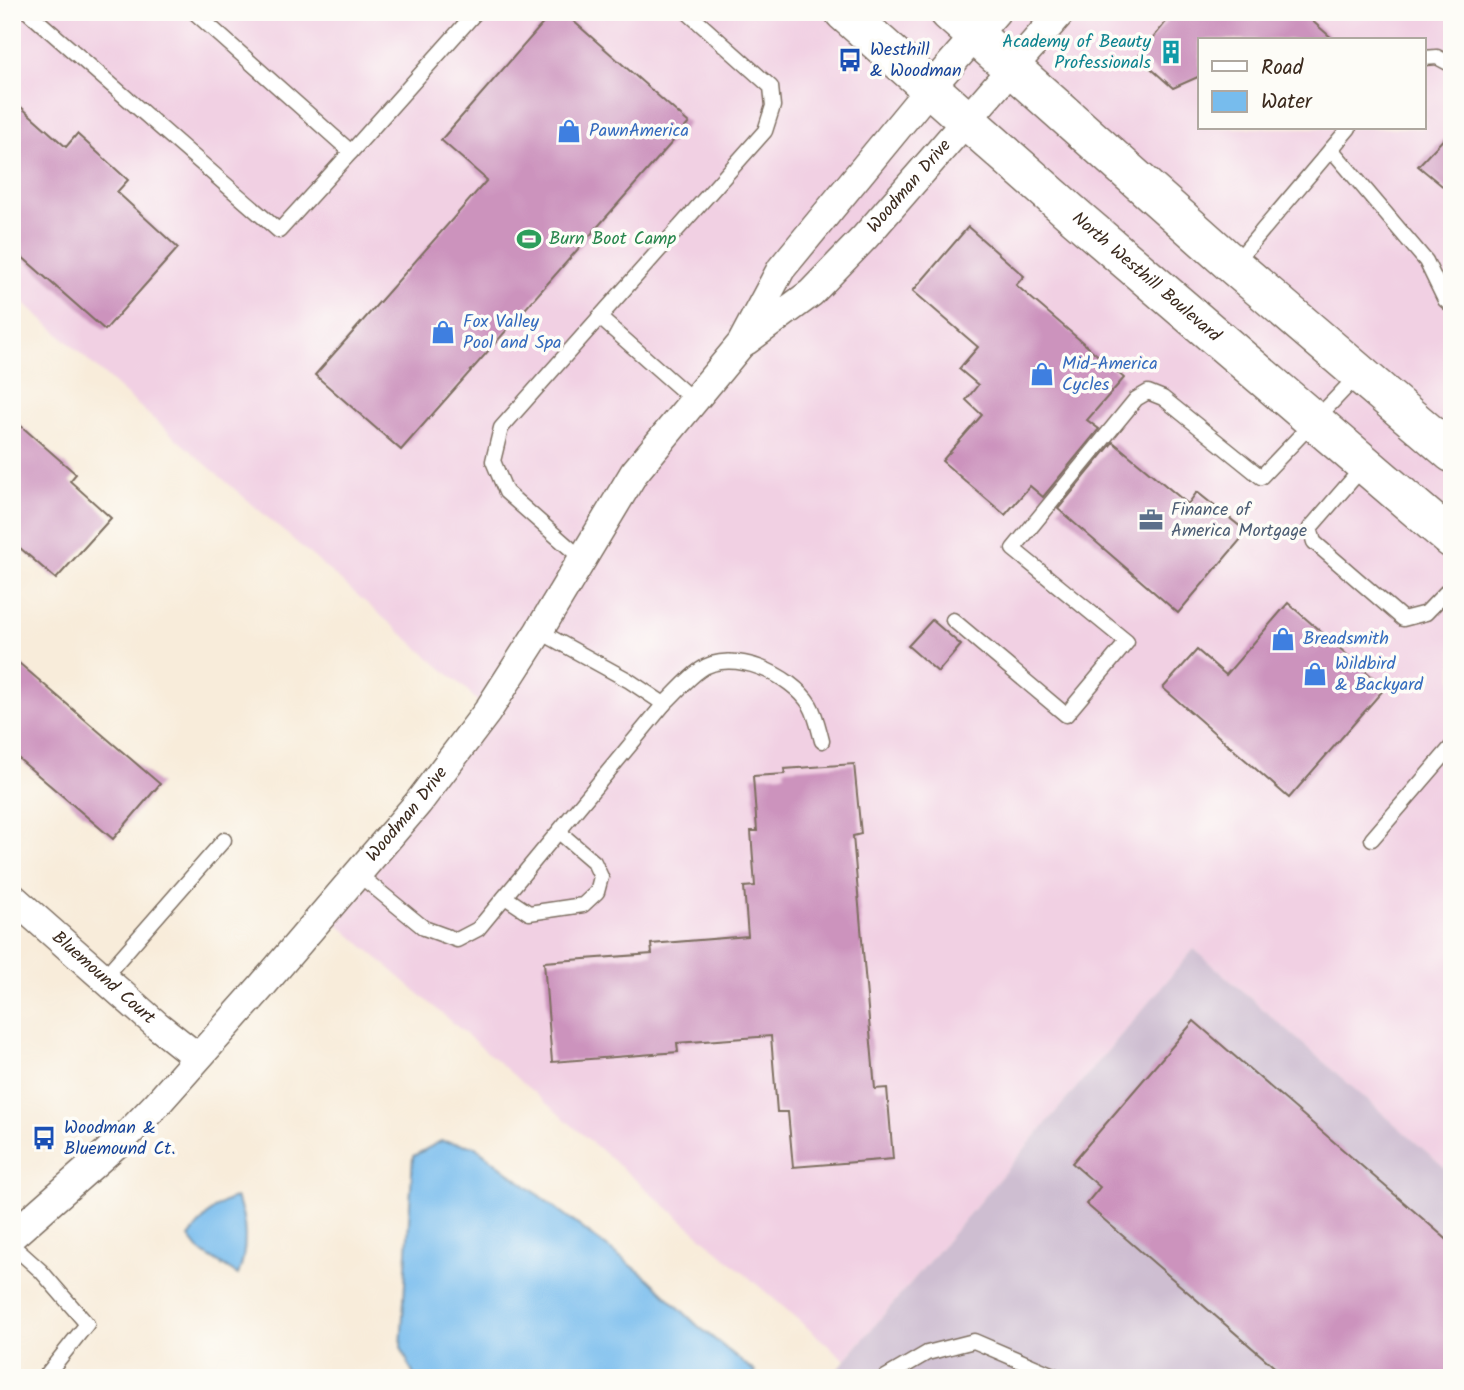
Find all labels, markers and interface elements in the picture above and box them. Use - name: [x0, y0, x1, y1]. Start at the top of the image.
- place label: Academy of Beauty Professionals: [1002, 28, 1152, 78]
- place label: Westhill & Woodman: [870, 36, 962, 86]
- building icon: Academy of Beauty Professionals: [1157, 38, 1185, 66]
- legend: [1198, 38, 1426, 130]
- bus stop icon: Westhill & Woodman: [836, 46, 864, 74]
- text: Road: [1261, 52, 1304, 85]
- text: Water: [1261, 86, 1313, 119]
- shop icon: PawnAmerica: [555, 117, 583, 145]
- place label: PawnAmerica: [589, 117, 689, 146]
- street label: Woodman Drive: [860, 133, 958, 240]
- street label: North Westhill Boulevard: [1065, 205, 1228, 350]
- sports icon: Burn Boot Camp: [515, 225, 543, 253]
- place label: Burn Boot Camp: [549, 225, 676, 254]
- place label: Fox Valley Pool and Spa: [463, 308, 562, 358]
- shop icon: Fox Valley Pool and Spa: [429, 318, 457, 346]
- place label: Mid-America Cycles: [1062, 350, 1158, 400]
- shop icon: Mid-America Cycles: [1028, 360, 1056, 388]
- place label: Finance of America Mortgage: [1171, 496, 1307, 546]
- office icon: Finance of America Mortgage: [1137, 506, 1165, 534]
- shop icon: Breadsmith: [1269, 625, 1297, 653]
- place label: Breadsmith: [1303, 625, 1389, 654]
- place label: Wildbird & Backyard: [1335, 650, 1424, 700]
- shop icon: Wildbird & Backyard: [1301, 660, 1329, 688]
- street label: Woodman Drive: [359, 760, 455, 869]
- street label: Bluemound Court: [45, 924, 163, 1032]
- place label: Woodman & Bluemound Ct.: [64, 1114, 176, 1164]
- bus stop icon: Woodman & Bluemound Ct.: [30, 1124, 58, 1152]

